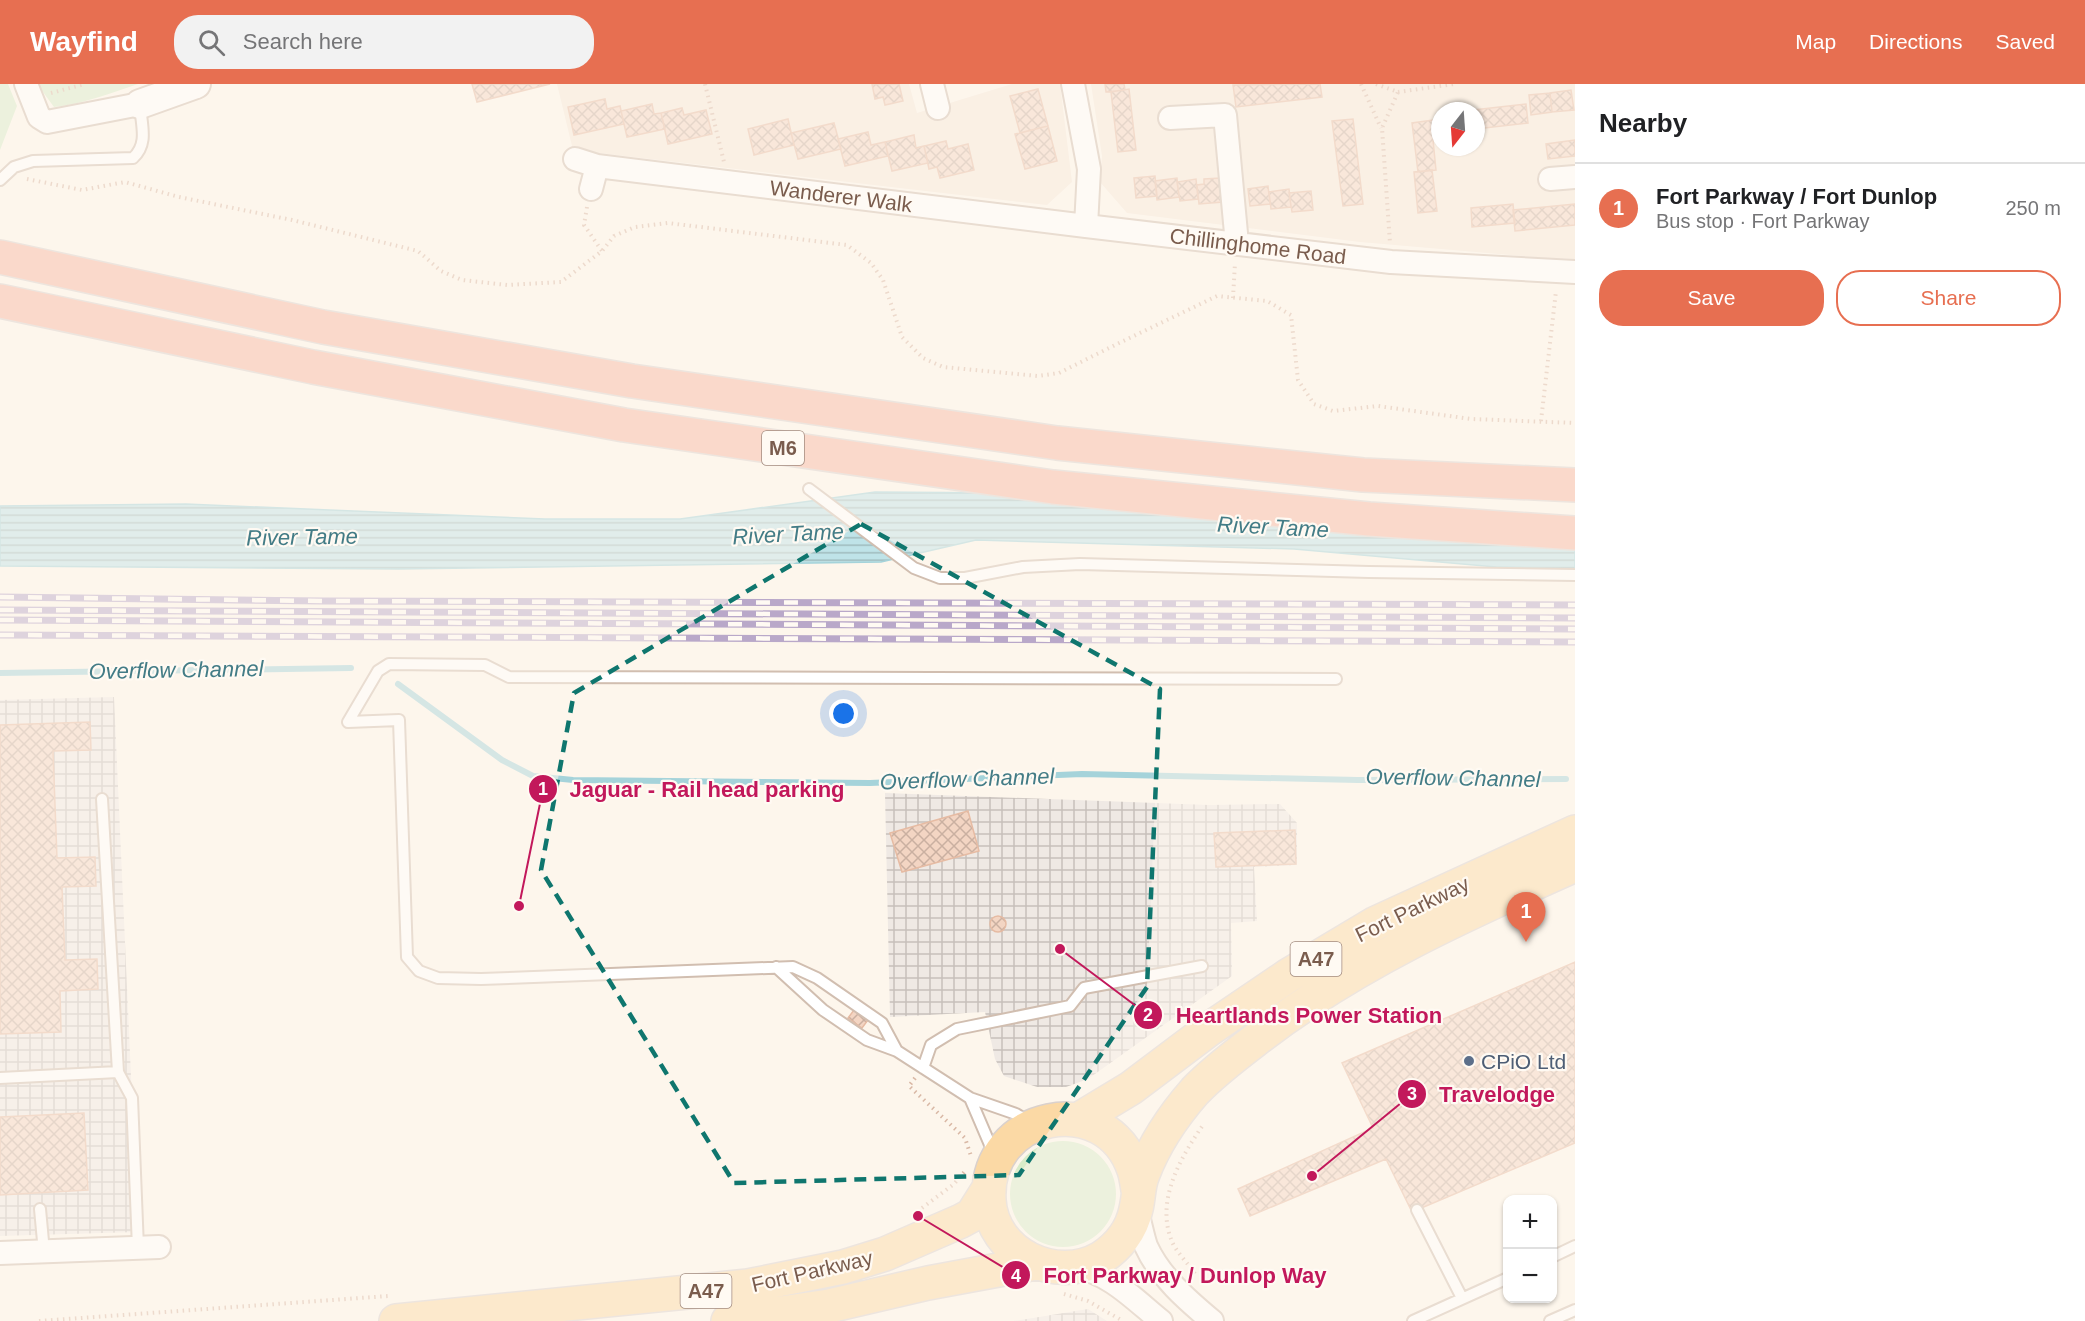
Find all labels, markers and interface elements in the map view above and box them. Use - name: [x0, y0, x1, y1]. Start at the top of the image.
- search box: [174, 15, 594, 69]
- text: Wayfind: [30, 26, 138, 57]
- icon: search: [195, 26, 228, 59]
- text: Search here: [243, 29, 363, 54]
- text: Map: [1795, 30, 1836, 53]
- text: Directions: [1869, 30, 1962, 53]
- text: Saved: [1995, 30, 2055, 53]
- north arrow: [1431, 102, 1485, 156]
- text: Nearby: [1599, 108, 1687, 138]
- street label: Wanderer Walk: [769, 176, 914, 216]
- text: Fort Parkway / Fort Dunlop: [1656, 184, 1937, 209]
- text: 1: [1613, 197, 1624, 219]
- text: 250 m: [2005, 197, 2061, 219]
- text: Bus stop · Fort Parkway: [1656, 210, 1869, 232]
- street label: Chillinghome Road: [1169, 224, 1347, 268]
- button: Save: [1599, 270, 1824, 326]
- button: Share: [1836, 270, 2061, 326]
- road number: M6: [762, 431, 804, 465]
- water label: River Tame: [1217, 512, 1329, 542]
- water label: River Tame: [732, 519, 844, 549]
- water label: River Tame: [246, 524, 358, 550]
- water label: Overflow Channel: [88, 656, 265, 684]
- your location: [829, 699, 858, 728]
- water label: Overflow Channel: [879, 763, 1056, 795]
- water label: Overflow Channel: [1365, 764, 1542, 792]
- callout: Jaguar - Rail head parking: [528, 769, 857, 809]
- text: Jaguar - Rail head parking: [569, 777, 845, 802]
- text: 1: [538, 779, 548, 799]
- street label: Fort Parkway: [1351, 871, 1473, 946]
- pin: 1: [1506, 892, 1546, 942]
- road number: A47: [1290, 942, 1342, 976]
- callout: Heartlands Power Station: [1133, 995, 1454, 1035]
- text: Heartlands Power Station: [1176, 1003, 1442, 1028]
- text: 2: [1143, 1005, 1153, 1025]
- place label: CPiO Ltd: [1481, 1050, 1566, 1073]
- marker: CPiO Ltd: [1462, 1054, 1476, 1068]
- callout: Travelodge: [1397, 1074, 1567, 1114]
- text: Travelodge: [1439, 1082, 1555, 1107]
- text: 3: [1407, 1084, 1417, 1104]
- map controls: [1503, 1195, 1557, 1303]
- button: +: [1503, 1195, 1557, 1249]
- street label: Fort Parkway: [749, 1246, 875, 1296]
- button: −: [1503, 1249, 1557, 1303]
- callout: Fort Parkway / Dunlop Way: [1001, 1255, 1338, 1295]
- text: Fort Parkway / Dunlop Way: [1044, 1263, 1327, 1288]
- text: 4: [1011, 1266, 1021, 1286]
- road number: A47: [680, 1274, 732, 1308]

